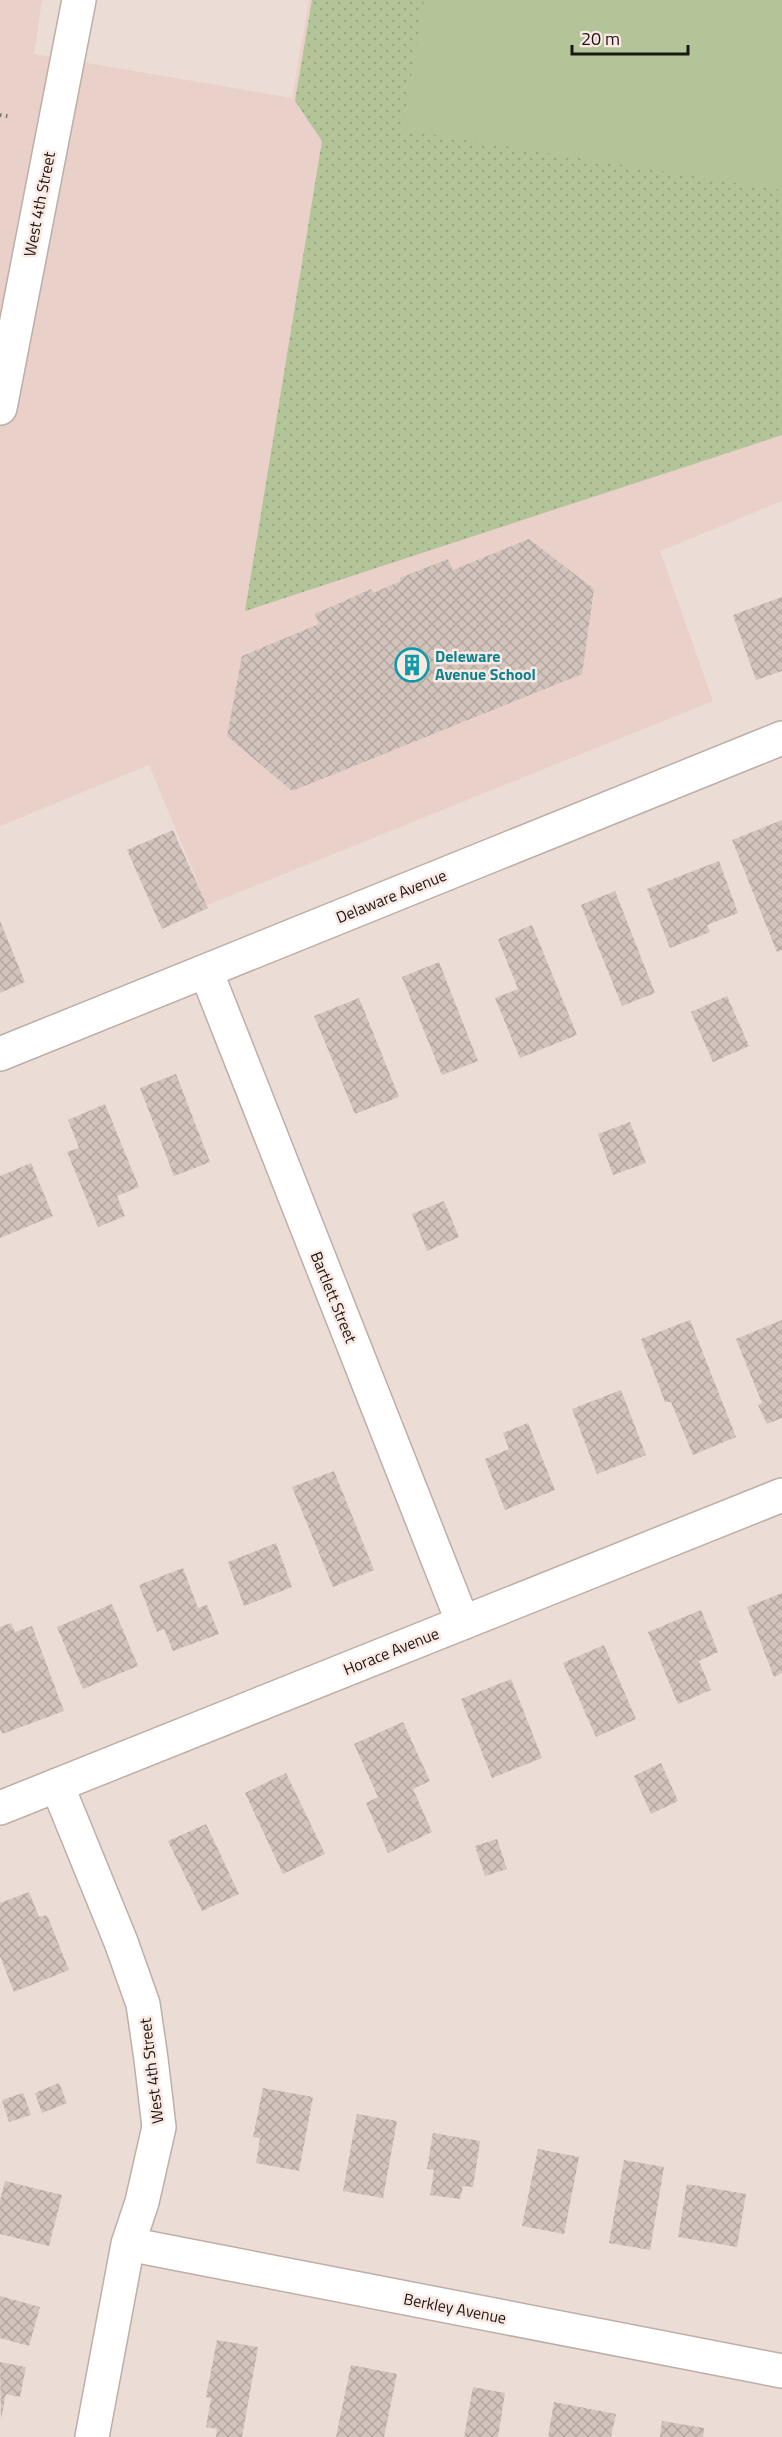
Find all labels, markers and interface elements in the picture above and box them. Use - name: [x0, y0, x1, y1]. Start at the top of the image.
- scale bar: [572, 18, 688, 56]
- text: 20 m: [581, 25, 620, 52]
- street label: West 4th Street: [17, 149, 61, 259]
- place label: Deleware Avenue School: [435, 644, 536, 686]
- building icon: Deleware Avenue School: [394, 647, 430, 683]
- street label: Delaware Avenue: [332, 863, 450, 929]
- street label: Bartlett Street: [305, 1248, 363, 1347]
- street label: Horace Avenue: [340, 1621, 442, 1681]
- street label: West 4th Street: [133, 2016, 169, 2125]
- street label: Berkley Avenue: [402, 2286, 508, 2330]

